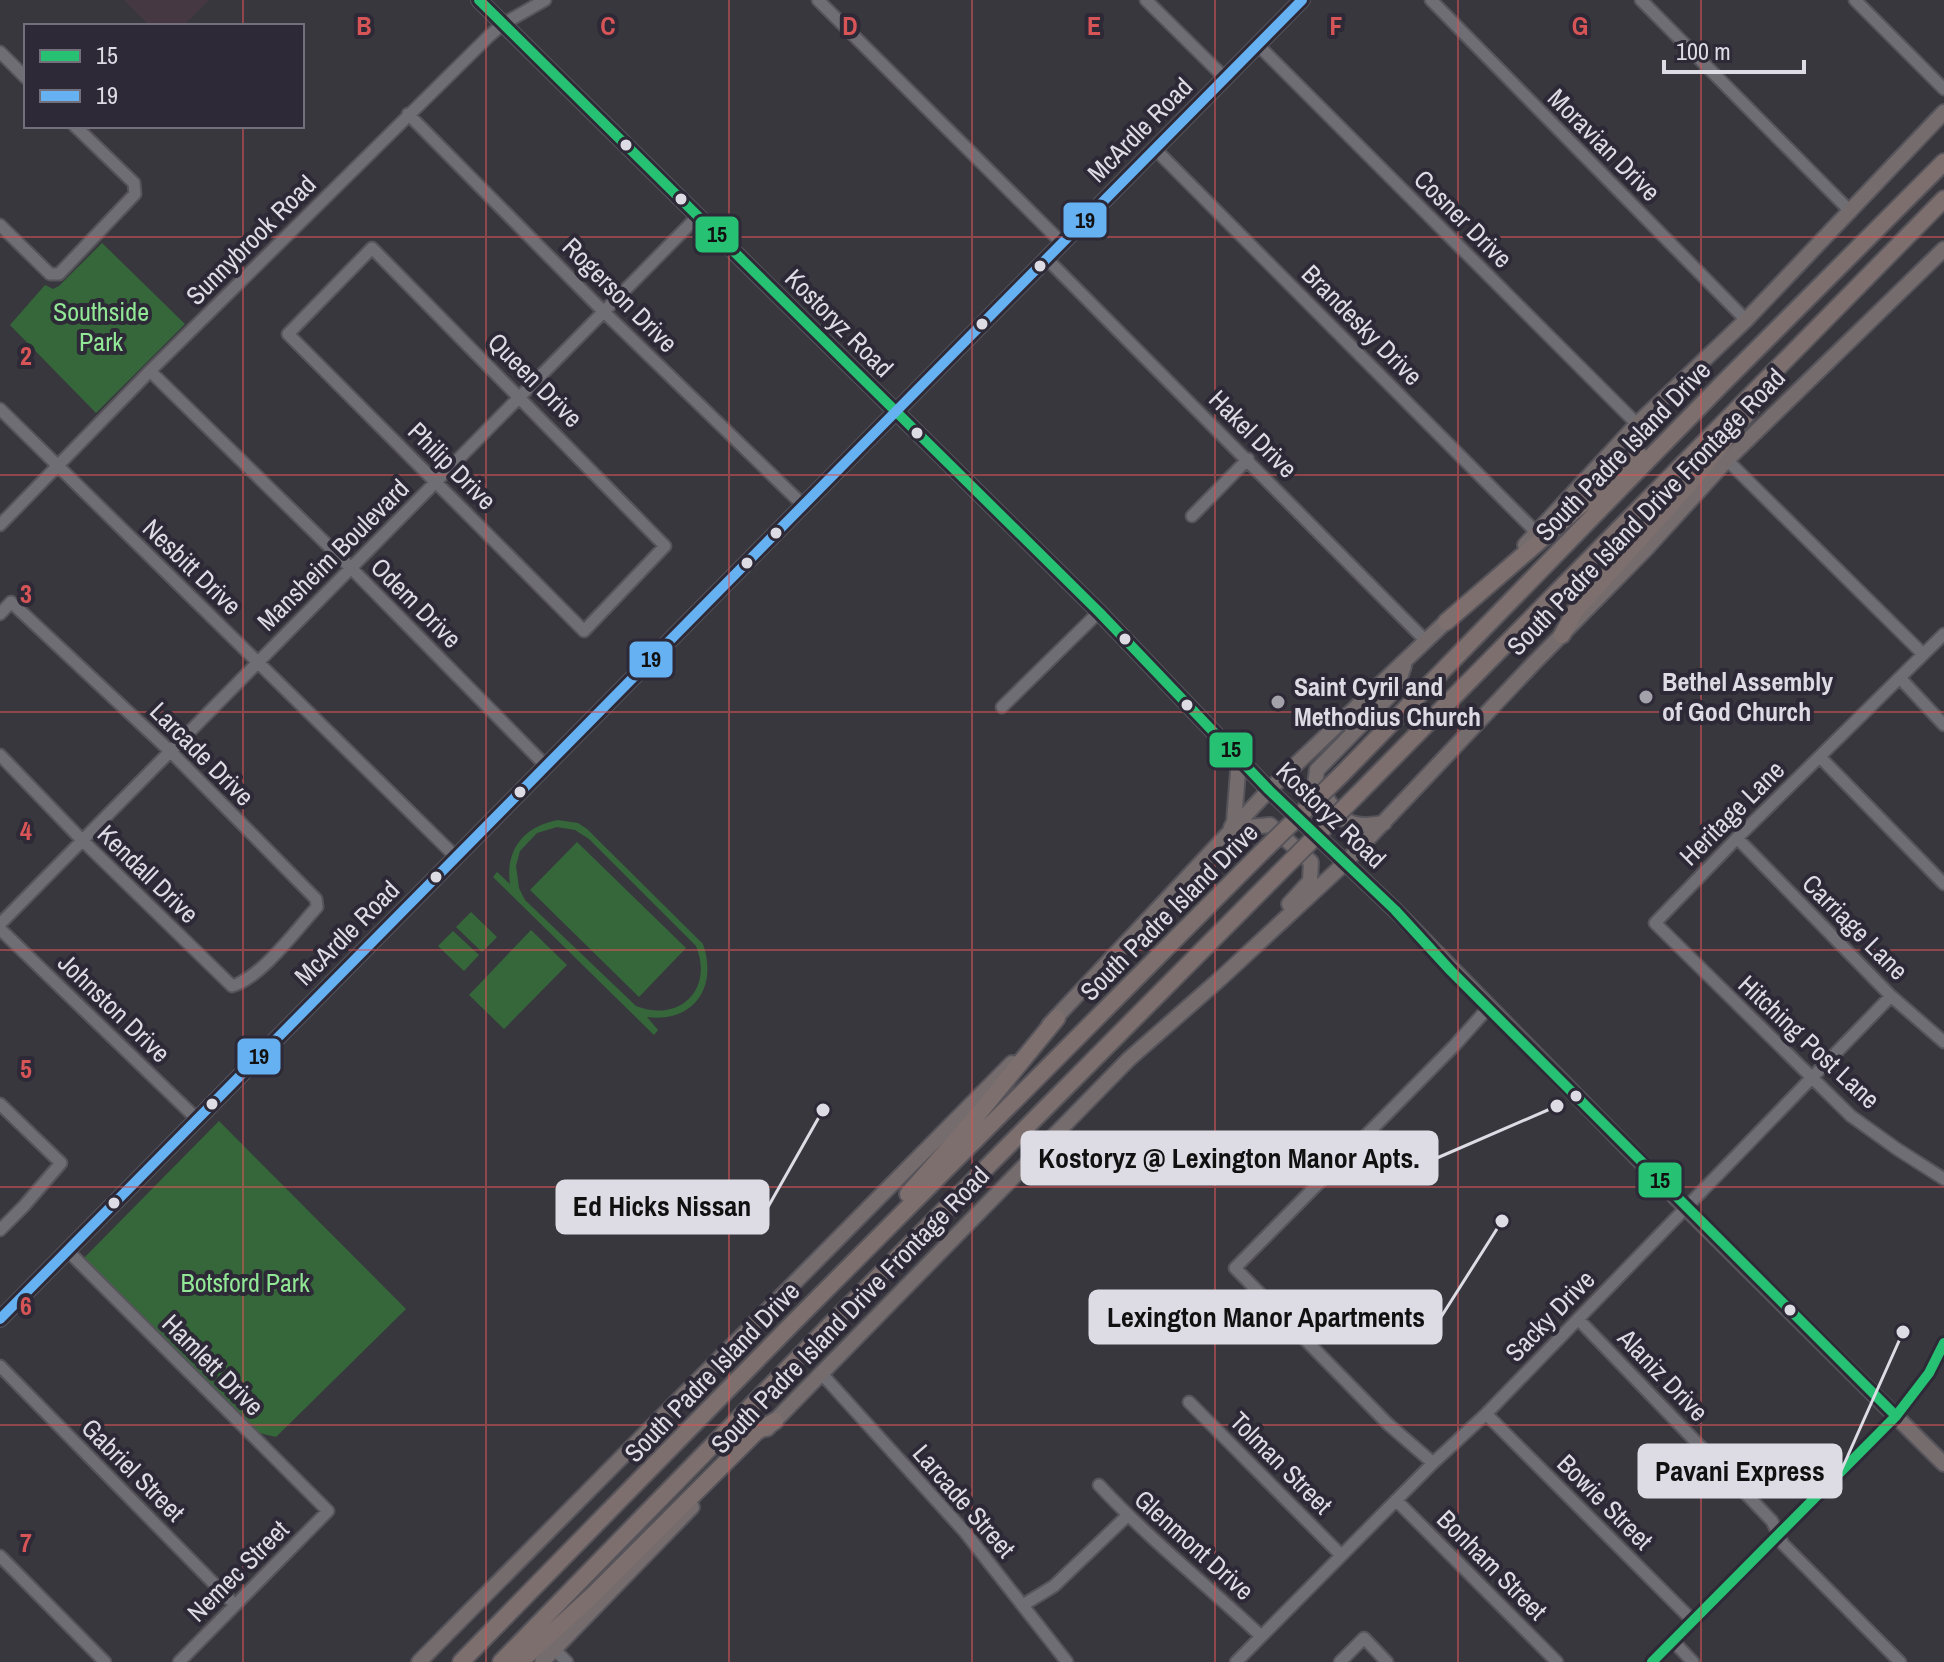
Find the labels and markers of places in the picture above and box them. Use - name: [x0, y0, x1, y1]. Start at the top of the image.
- unlabelled marker: [618, 137, 634, 153]
- unlabelled marker: [673, 191, 689, 207]
- unlabelled marker: [1032, 258, 1048, 274]
- unlabelled marker: [974, 316, 990, 332]
- unlabelled marker: [909, 425, 925, 441]
- unlabelled marker: [768, 525, 784, 541]
- unlabelled marker: [739, 555, 755, 571]
- unlabelled marker: [1117, 631, 1133, 647]
- place label: Bethel Assembly of God Church: [1662, 664, 1833, 729]
- place label: Saint Cyril and Methodius Church: [1294, 669, 1481, 734]
- marker: Bethel Assembly of God Church: [1637, 688, 1655, 706]
- marker: Saint Cyril and Methodius Church: [1269, 693, 1287, 711]
- unlabelled marker: [1179, 697, 1195, 713]
- unlabelled marker: [512, 784, 528, 800]
- unlabelled marker: [428, 869, 444, 885]
- unlabelled marker: [1568, 1088, 1584, 1104]
- unlabelled marker: [204, 1096, 220, 1112]
- callout: Kostoryz @ Lexington Manor Apts.: [1022, 1132, 1437, 1184]
- callout: Ed Hicks Nissan: [557, 1181, 768, 1233]
- unlabelled marker: [106, 1195, 122, 1211]
- callout: Lexington Manor Apartments: [1090, 1291, 1441, 1343]
- unlabelled marker: [1782, 1302, 1798, 1318]
- callout: Pavani Express: [1639, 1445, 1841, 1497]

